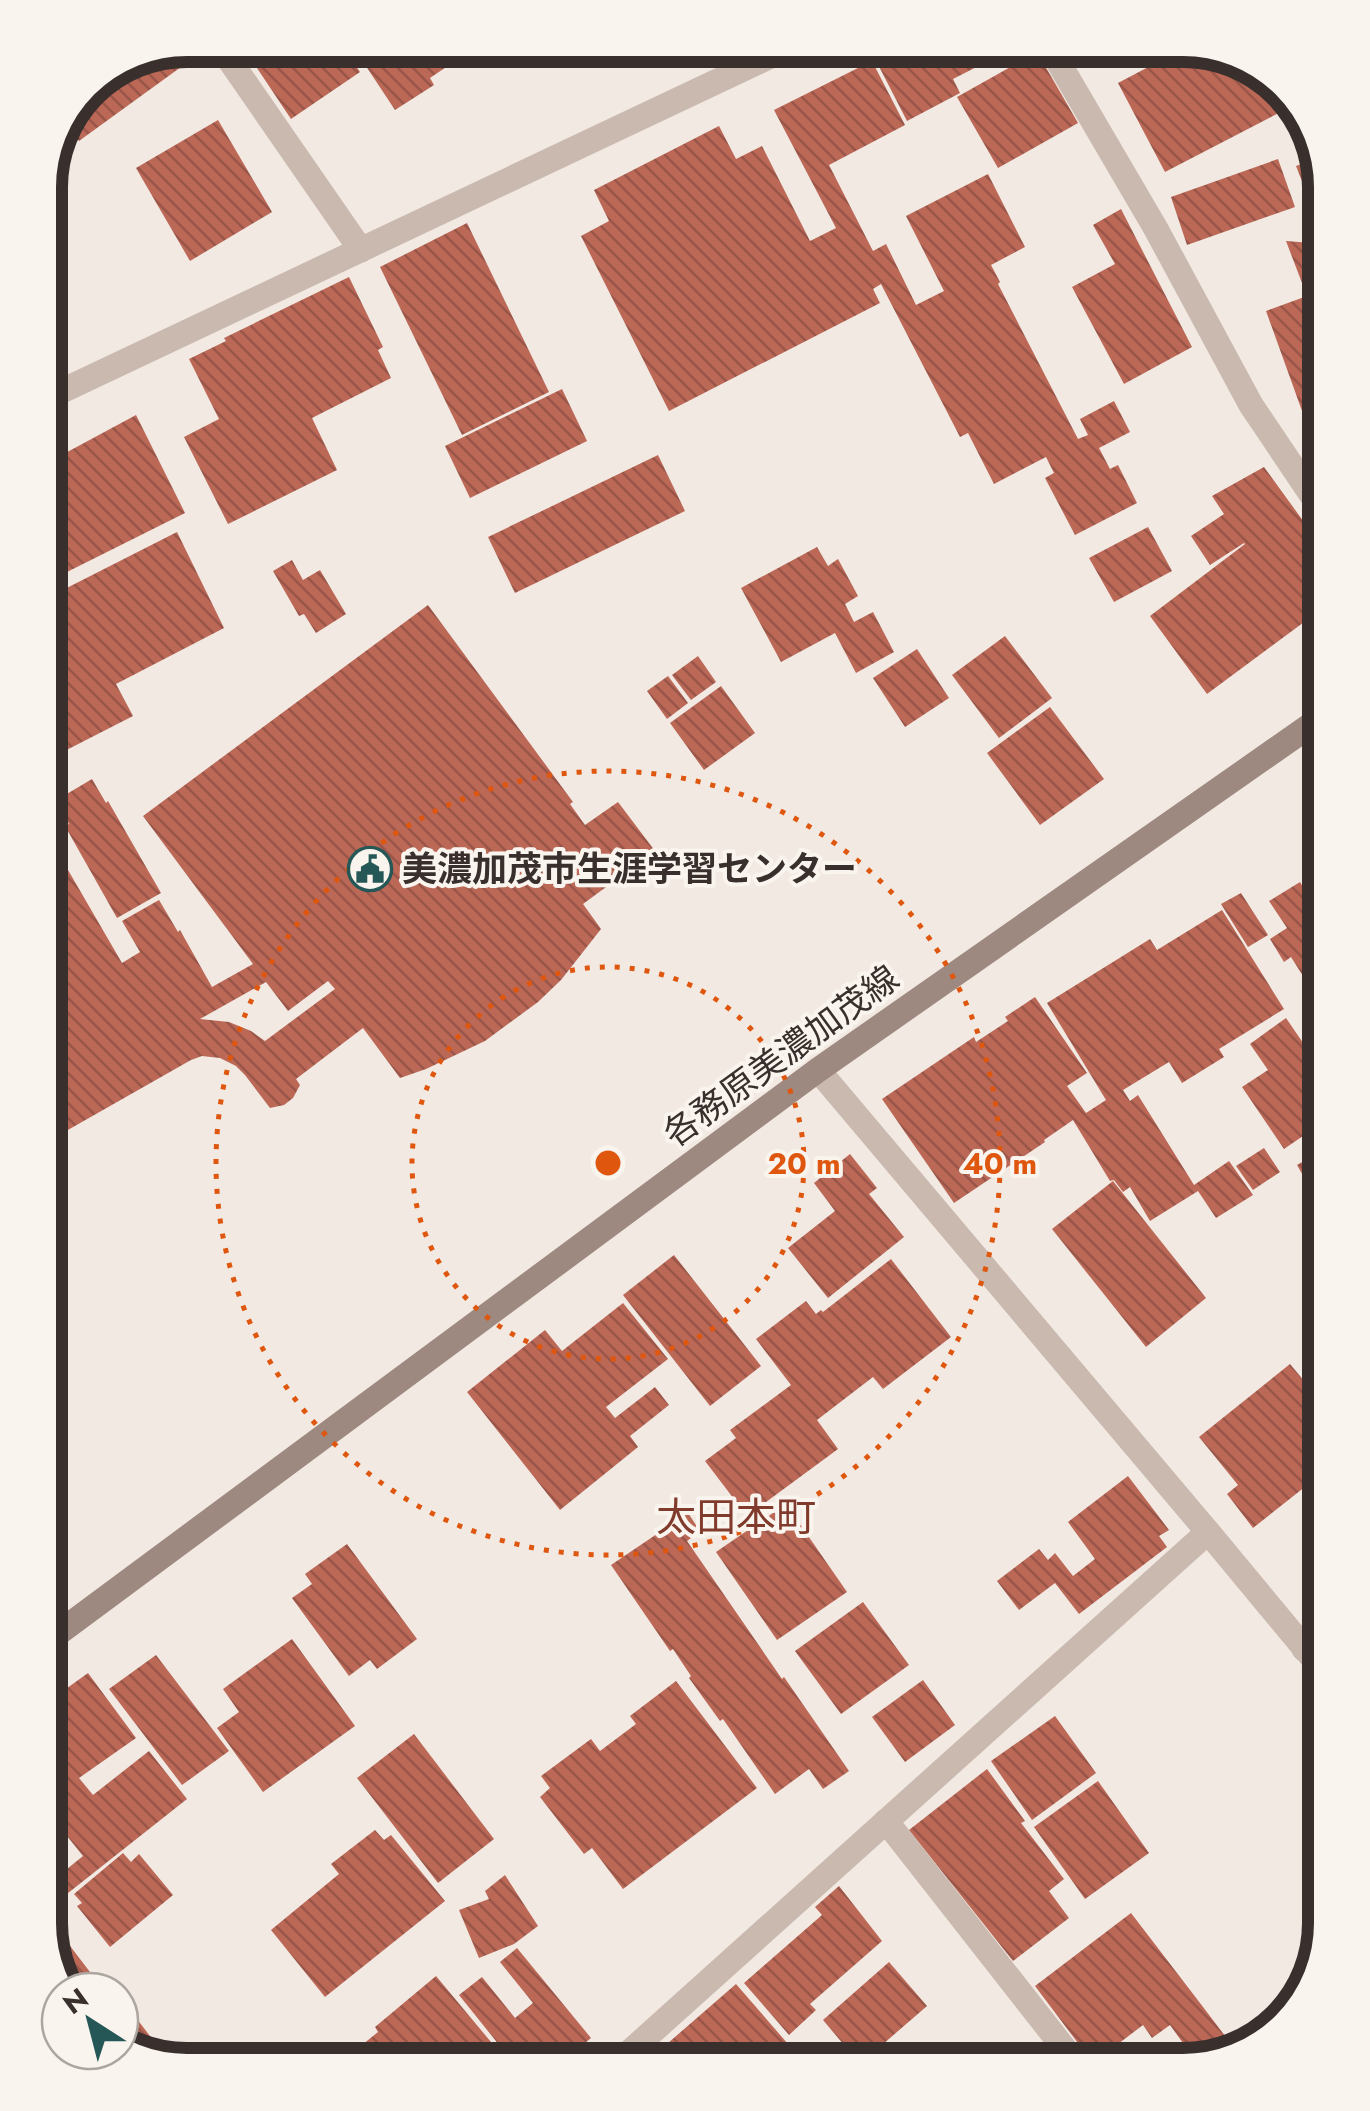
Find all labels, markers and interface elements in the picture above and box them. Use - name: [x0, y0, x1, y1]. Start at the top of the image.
- place label: 美濃加茂市生涯学習センター: [402, 844, 857, 894]
- public building icon: 美濃加茂市生涯学習センター: [347, 846, 393, 892]
- street label: 各務原美濃加茂線: [653, 953, 909, 1159]
- text: 20 m: [767, 1142, 841, 1185]
- text: 40 m: [963, 1142, 1037, 1185]
- centre of rings: [590, 1145, 626, 1181]
- district label: 太田本町: [656, 1488, 816, 1546]
- north arrow: [40, 1971, 140, 2071]
- text: N: [55, 1978, 97, 2024]

